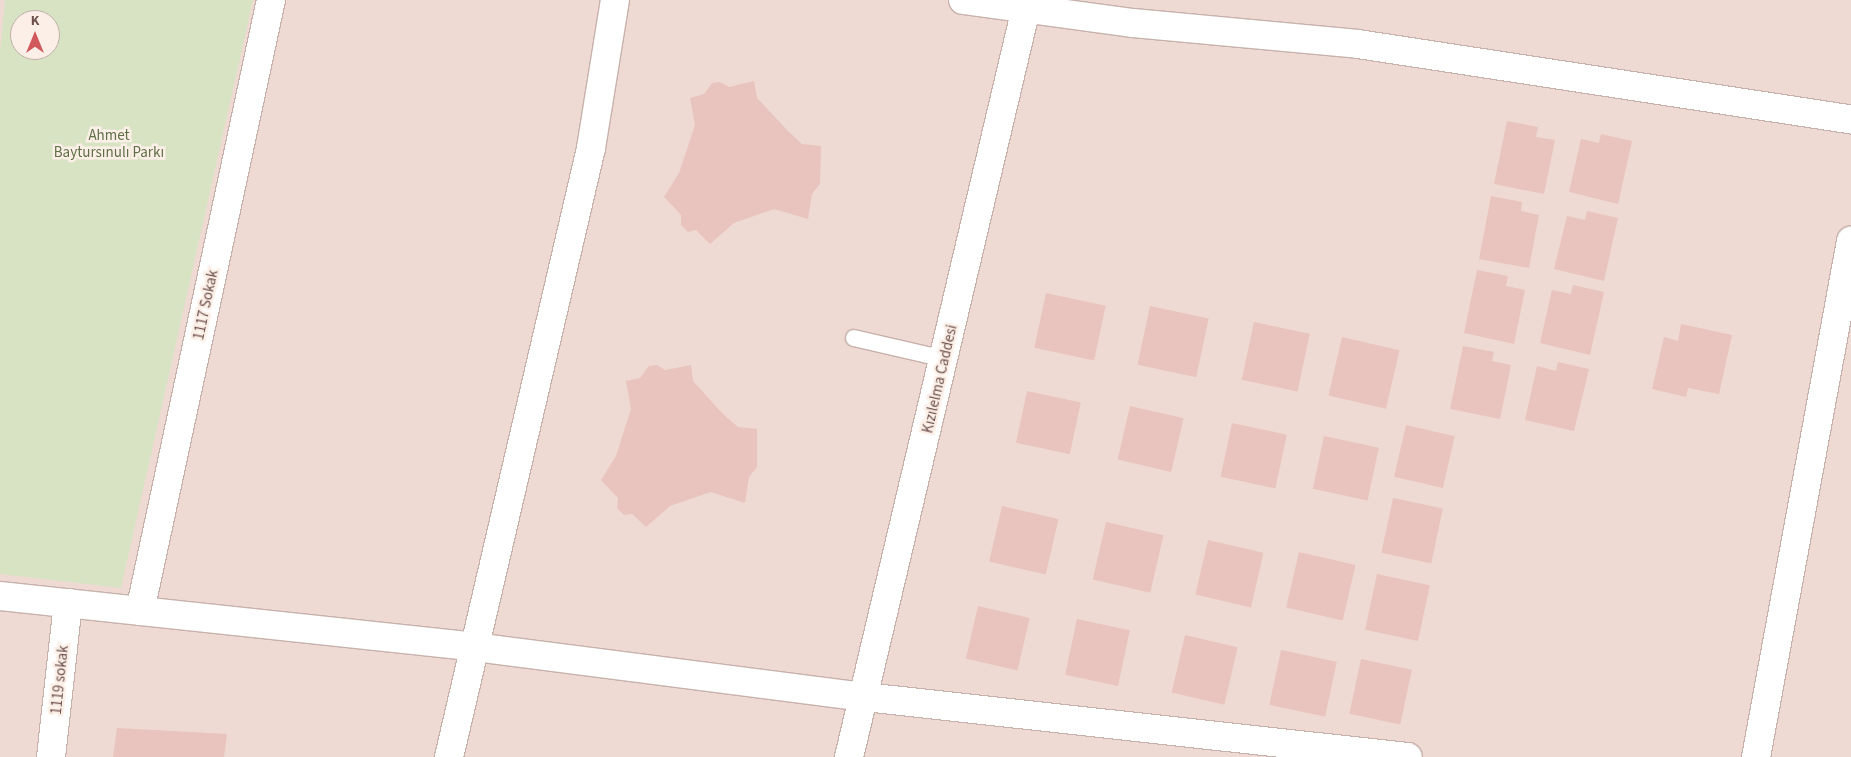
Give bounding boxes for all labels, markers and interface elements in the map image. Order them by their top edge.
north arrow [10,10,60,60]
text: K [31,11,39,31]
park label: Ahmet Baytursınulı Parkı [54,126,164,161]
street label: 1117 Sokak [190,268,222,342]
street label: Kızılelma Caddesi [919,323,961,435]
street label: 1119 sokak [47,645,73,715]

